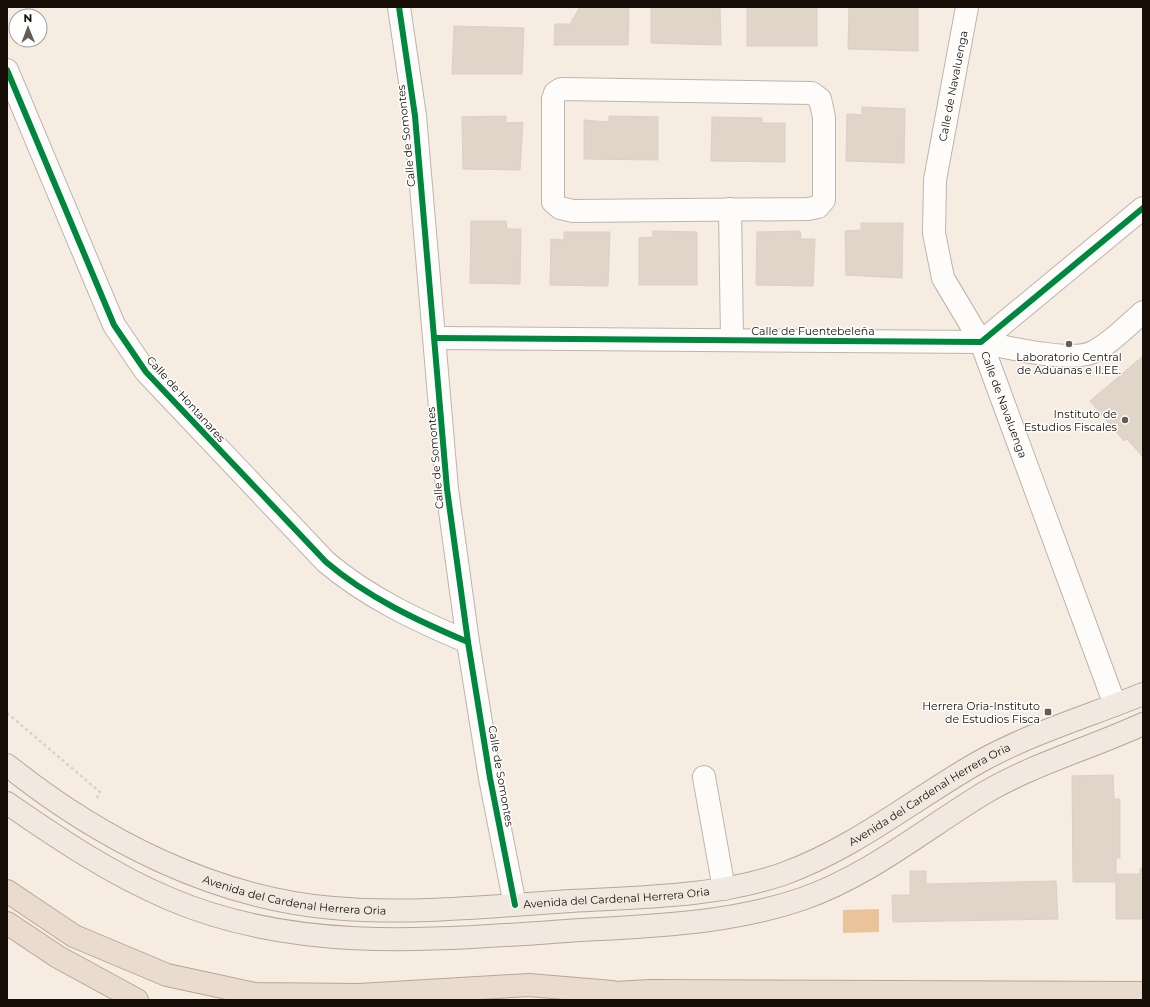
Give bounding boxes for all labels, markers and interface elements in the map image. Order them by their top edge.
north arrow [8,8,48,48]
text: N [23,11,32,25]
street label: Calle de Navaluenga [935,29,971,143]
street label: Calle de Somontes [394,84,418,188]
street label: Calle de Fuentebeleña [751,324,875,338]
marker: Laboratorio Central de Aduanas e II.EE. [1064,339,1074,349]
street label: Calle de Navaluenga [978,349,1030,460]
place label: Laboratorio Central de Aduanas e II.EE. [1016,350,1122,377]
street label: Calle de Hontanares [144,353,229,445]
street label: Calle de Somontes [424,406,446,510]
place label: Instituto de Estudios Fiscales [1024,407,1118,434]
marker: Instituto de Estudios Fiscales [1120,415,1130,425]
place label: Herrera Oria-Instituto de Estudios Fisca [922,699,1040,726]
marker: Herrera Oria-Instituto de Estudios Fisca [1043,707,1053,717]
street label: Calle de Somontes [485,724,517,828]
street label: Avenida del Cardenal Herrera Oria [846,740,1013,849]
street label: Avenida del Cardenal Herrera Oria [201,872,386,918]
street label: Avenida del Cardenal Herrera Oria [523,884,711,911]

